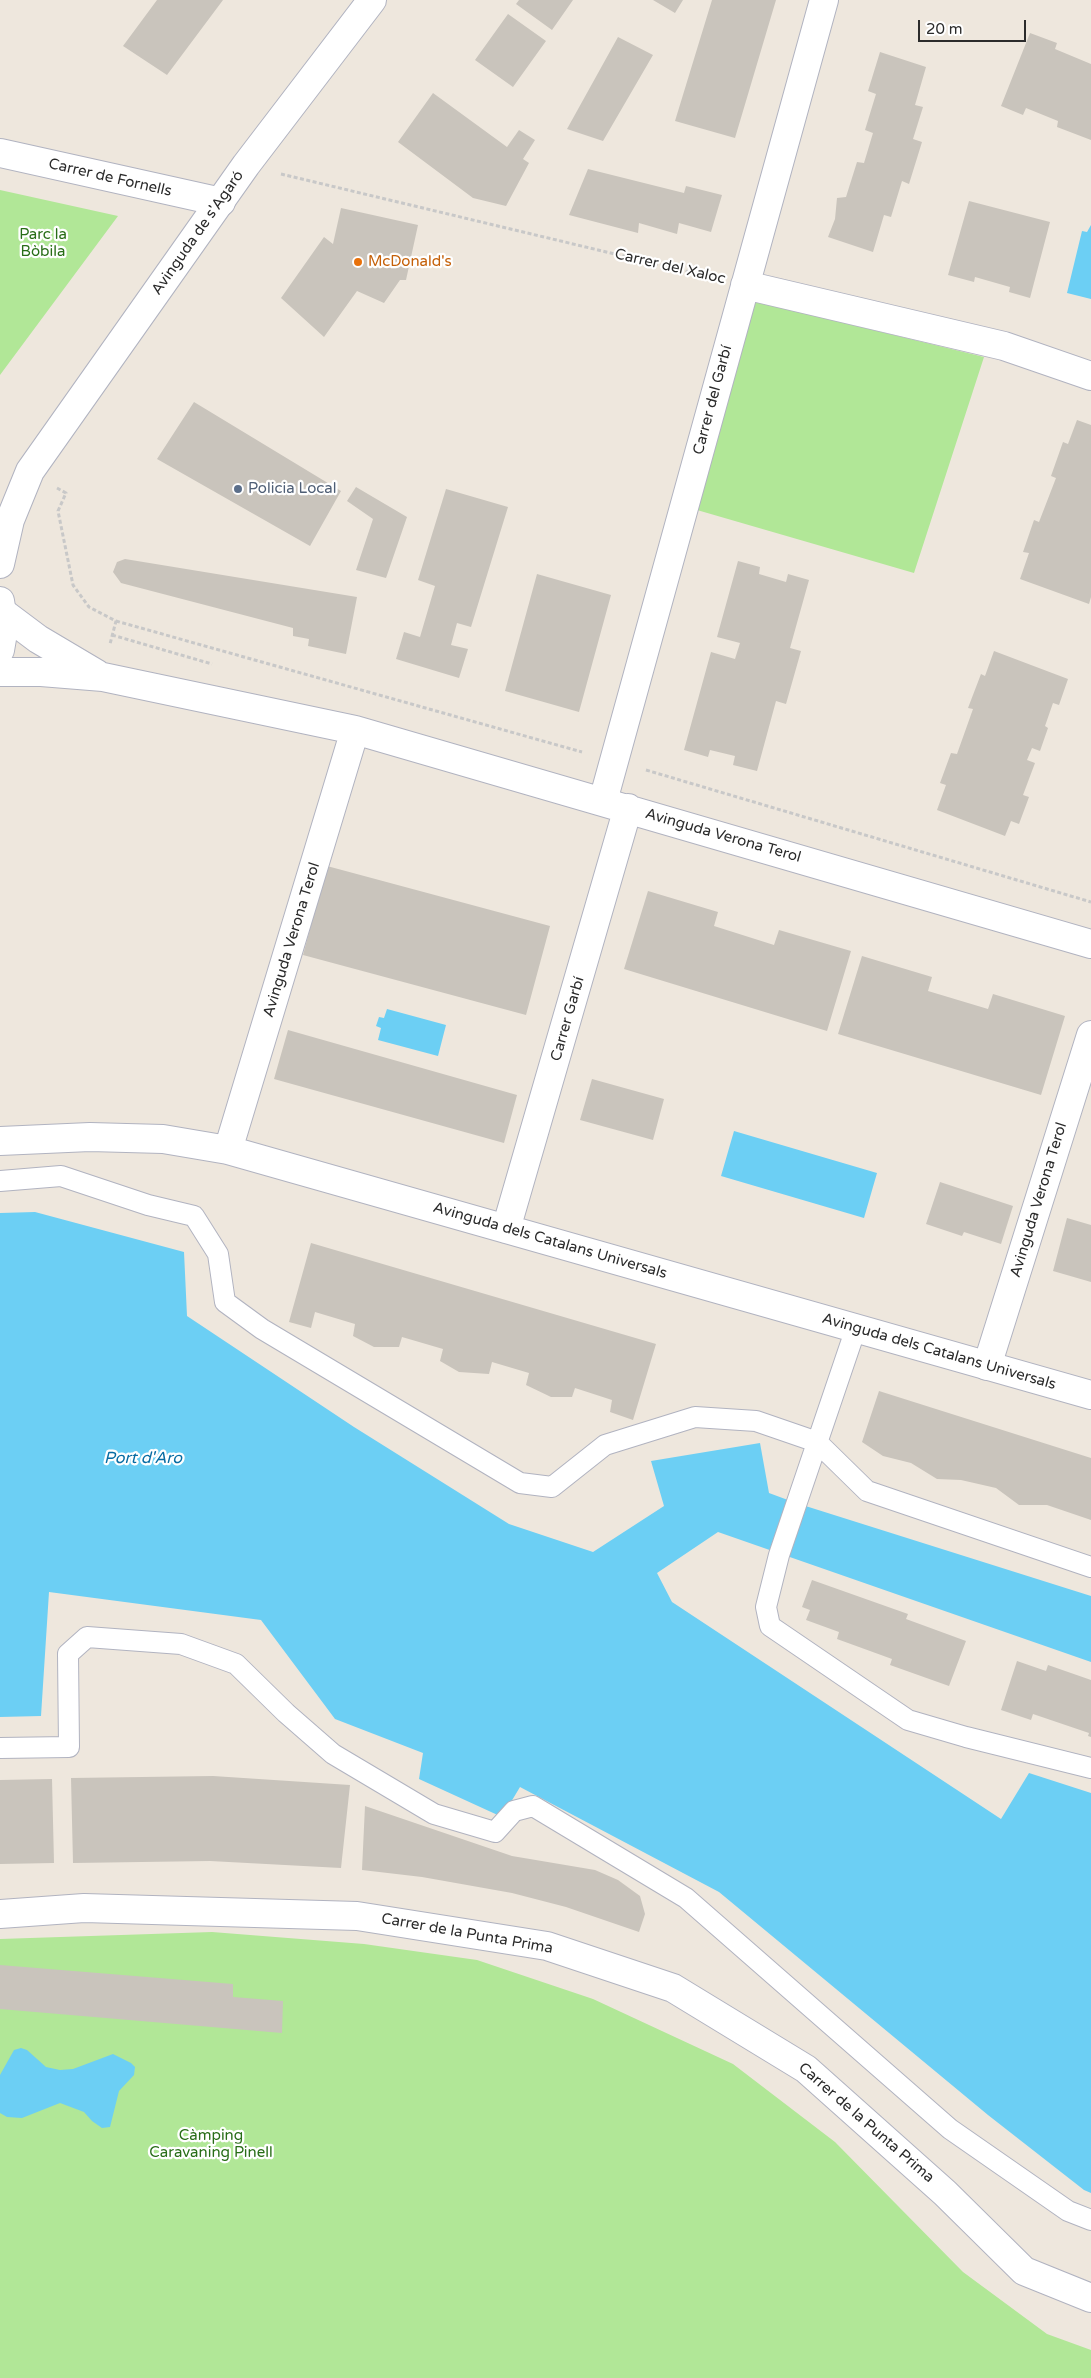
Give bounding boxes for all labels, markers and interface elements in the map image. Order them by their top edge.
scale bar [921,10,1028,42]
text: 20 m [926,20,963,38]
street label: Carrer de Fornells [47,155,173,201]
street label: Avinguda de s'Agaró [148,167,248,299]
park label: Parc la Bòbila [19,226,67,261]
street label: Carrer del Xaloc [613,246,727,288]
place label: McDonald's [368,253,452,271]
marker: McDonald's [352,256,364,268]
street label: Carrer del Garbí [690,343,736,457]
place label: Policia Local [248,480,336,498]
marker: Policia Local [232,483,244,495]
street label: Avinguda Verona Terol [643,805,803,867]
street label: Avinguda Verona Terol [260,860,324,1020]
street label: Carrer Garbí [547,975,589,1063]
street label: Avinguda Verona Terol [1007,1120,1071,1280]
street label: Avinguda dels Catalans Universals [431,1199,669,1283]
street label: Avinguda dels Catalans Universals [820,1310,1058,1394]
water label: Port d'Aro [104,1449,182,1469]
street label: Carrer de la Punta Prima [380,1910,554,1958]
street label: Carrer de la Punta Prima [794,2059,938,2187]
park label: Càmping Caravaning Pinell [149,2127,273,2162]

